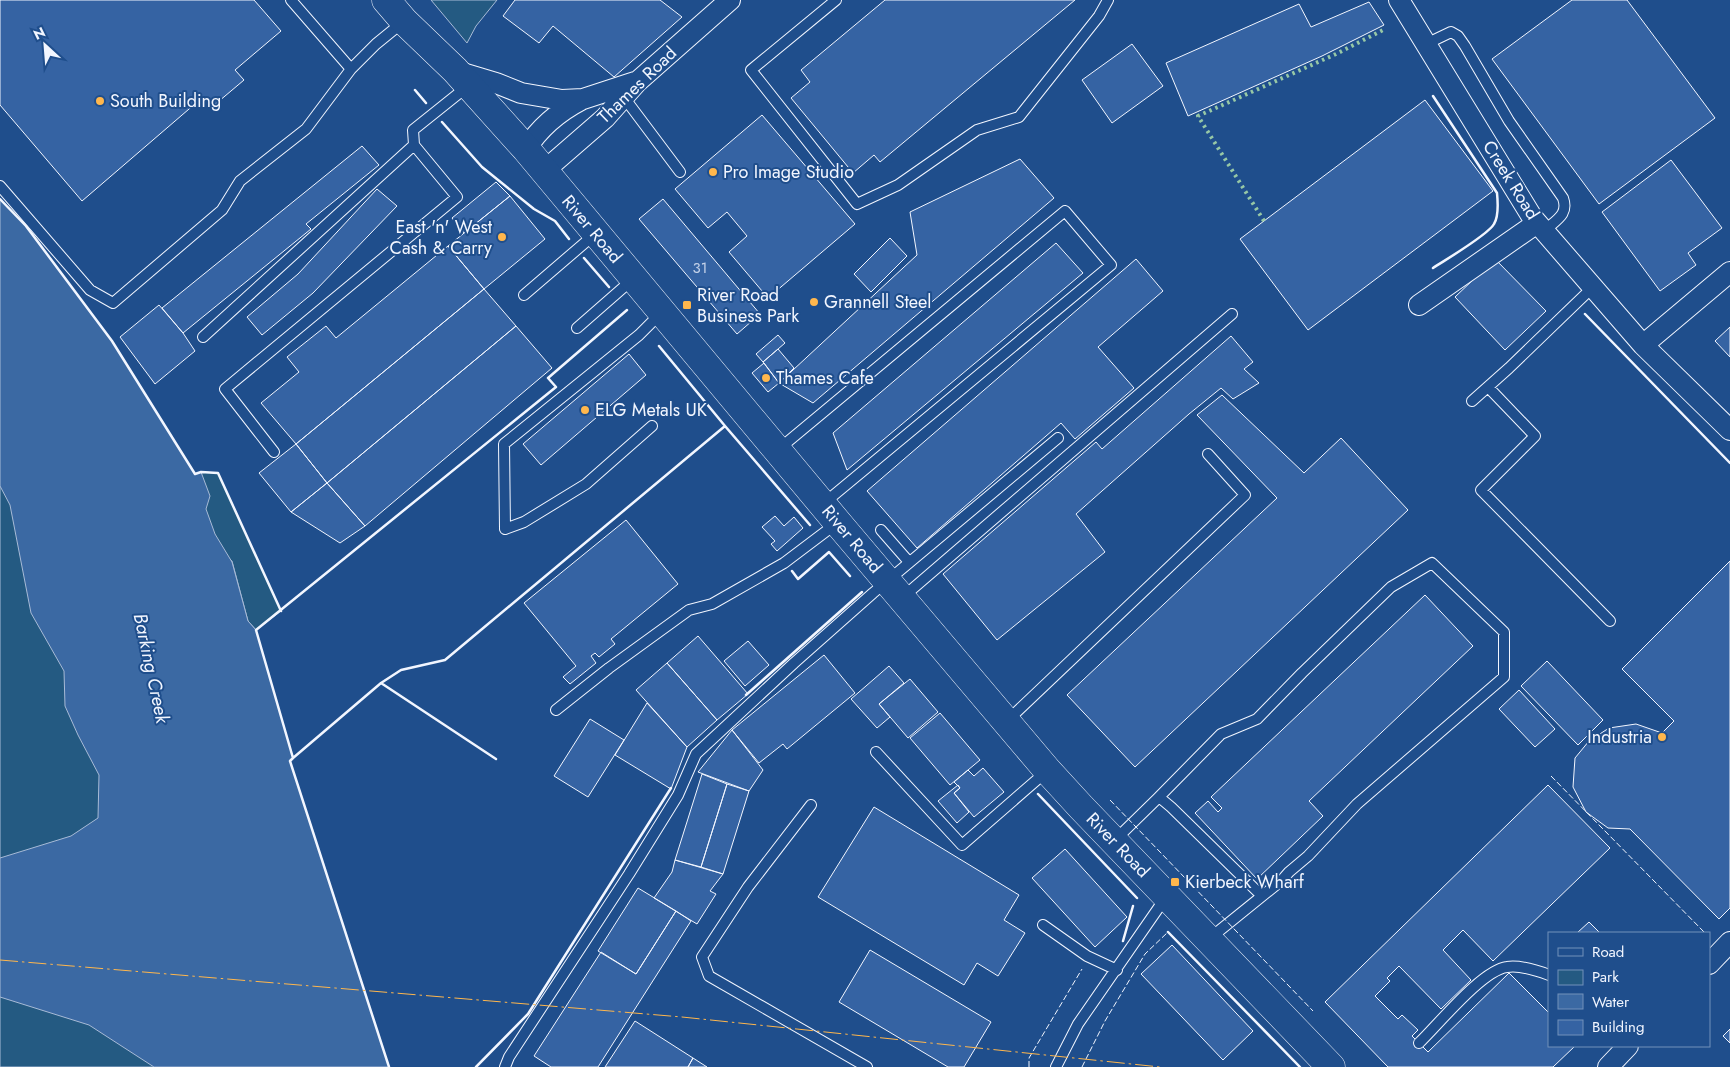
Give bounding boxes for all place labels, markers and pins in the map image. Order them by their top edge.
place label: South Building [110,88,221,114]
marker: South Building [94,95,106,107]
place label: Pro Image Studio [723,159,854,185]
marker: Pro Image Studio [707,166,719,178]
place label: East 'n' West Cash & Carry [390,214,493,261]
marker: East 'n' West Cash & Carry [496,231,508,243]
place label: River Road Business Park [697,282,799,329]
place label: Grannell Steel [824,289,932,315]
marker: Grannell Steel [808,296,820,308]
marker: River Road Business Park [681,299,693,311]
place label: Thames Cafe [776,365,874,391]
marker: Thames Cafe [760,372,772,384]
place label: ELG Metals UK [595,397,708,423]
marker: ELG Metals UK [579,404,591,416]
place label: Industria [1587,724,1652,750]
marker: Industria [1656,731,1668,743]
place label: Kierbeck Wharf [1185,869,1305,895]
marker: Kierbeck Wharf [1169,876,1181,888]

